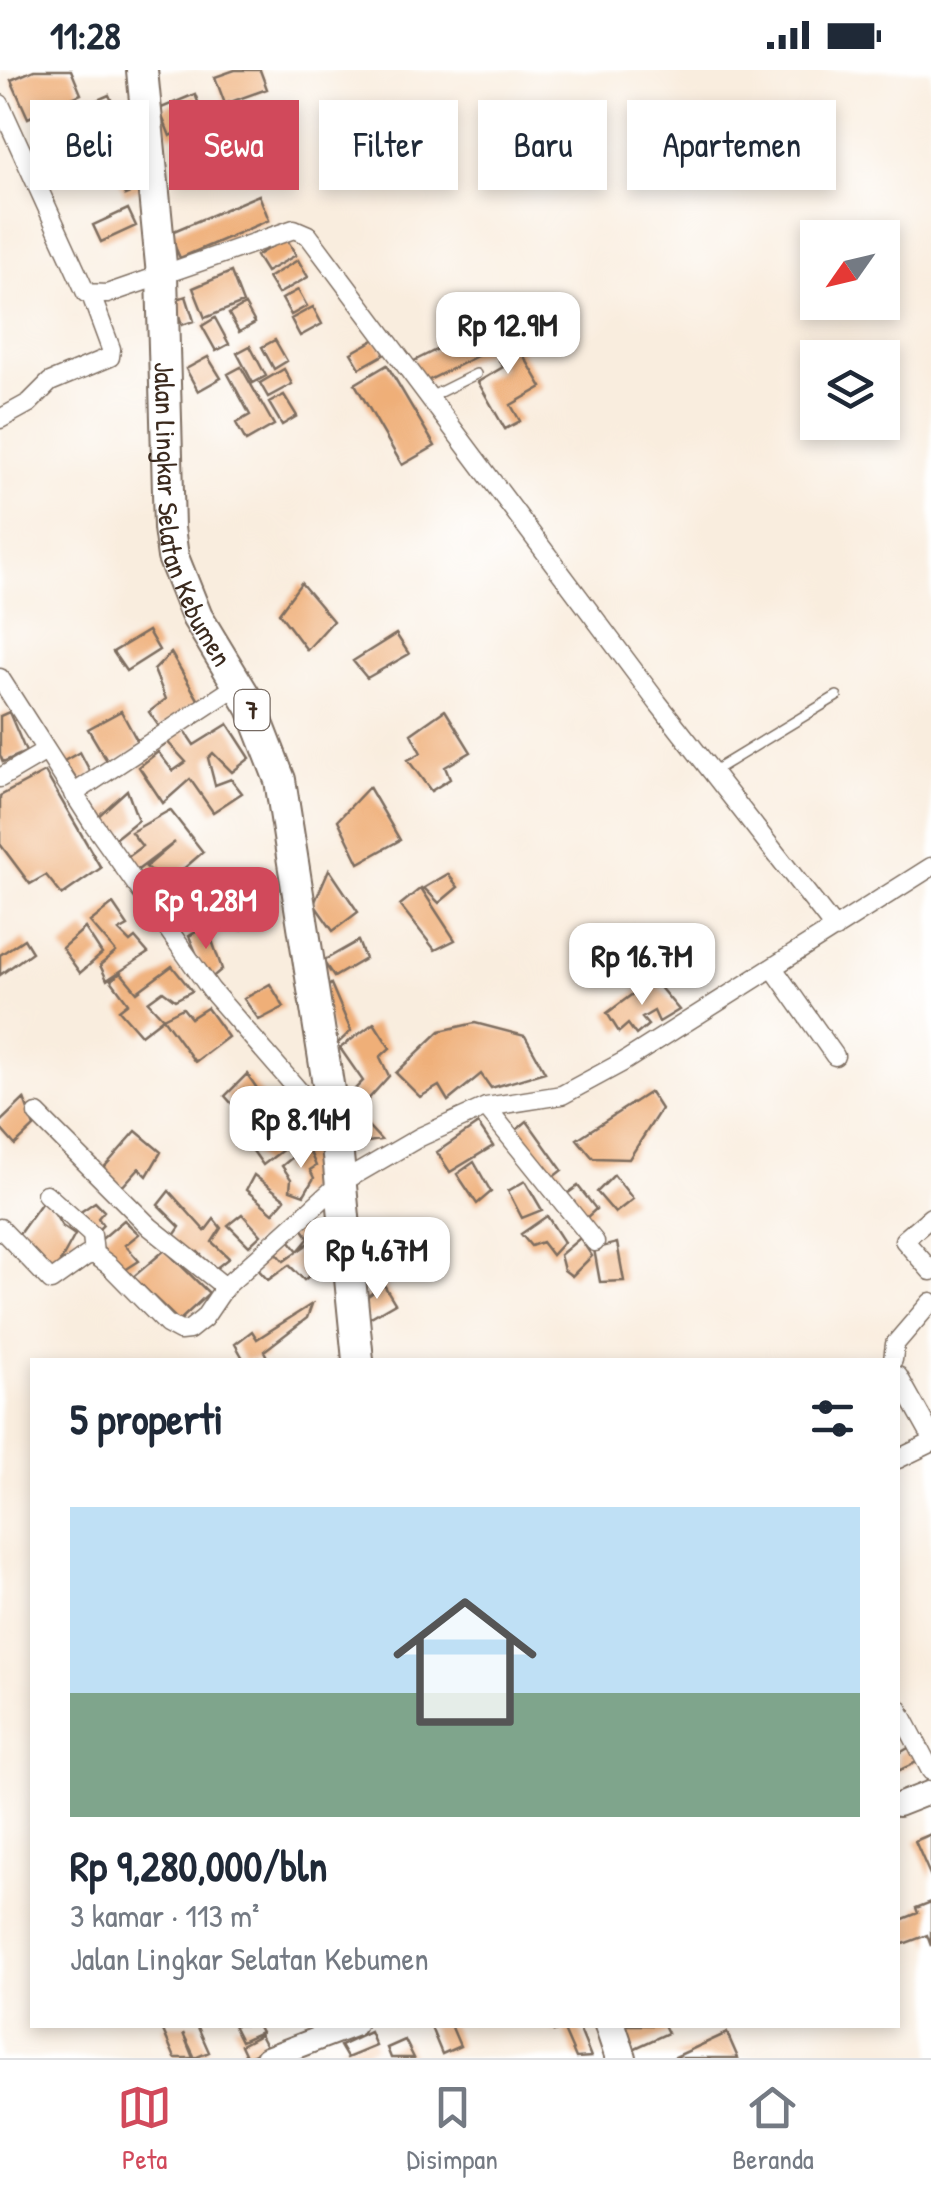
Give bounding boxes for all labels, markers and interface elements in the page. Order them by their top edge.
text: 11:28 [50,9,121,61]
chip: Beli [30,100,149,190]
chip: Sewa [169,100,299,190]
chip: Filter [319,100,458,190]
chip: Baru [478,100,607,190]
chip: Apartemen [627,100,836,190]
north arrow [800,220,900,320]
map controls [800,220,900,440]
pin: Rp 12.9M [405,292,611,377]
text: Rp 12.9M [458,303,558,346]
button: layers [800,340,900,440]
street label: Jalan Lingkar Selatan Kebumen [145,361,241,673]
road number: 7 [234,690,270,730]
pin: Rp 9.28M [103,867,309,952]
text: Rp 9.28M [155,878,257,921]
pin: Rp 16.7M [539,923,745,1008]
text: Rp 16.7M [591,934,693,977]
pin: Rp 8.14M [198,1086,404,1171]
text: Rp 8.14M [252,1097,350,1140]
pin: Rp 4.67M [274,1217,480,1302]
text: Rp 4.67M [326,1228,428,1271]
text: 5 properti [70,1390,223,1447]
icon: filters [805,1391,860,1446]
icon: home [375,1572,555,1752]
text: Rp 9,280,000/bln [70,1837,327,1894]
text: 3 kamar · 113 m² [70,1894,259,1937]
text: Jalan Lingkar Selatan Kebumen [70,1937,429,1980]
tab: Peta [117,2080,172,2178]
tab: Disimpan [407,2080,498,2178]
tab: Beranda [732,2080,814,2178]

